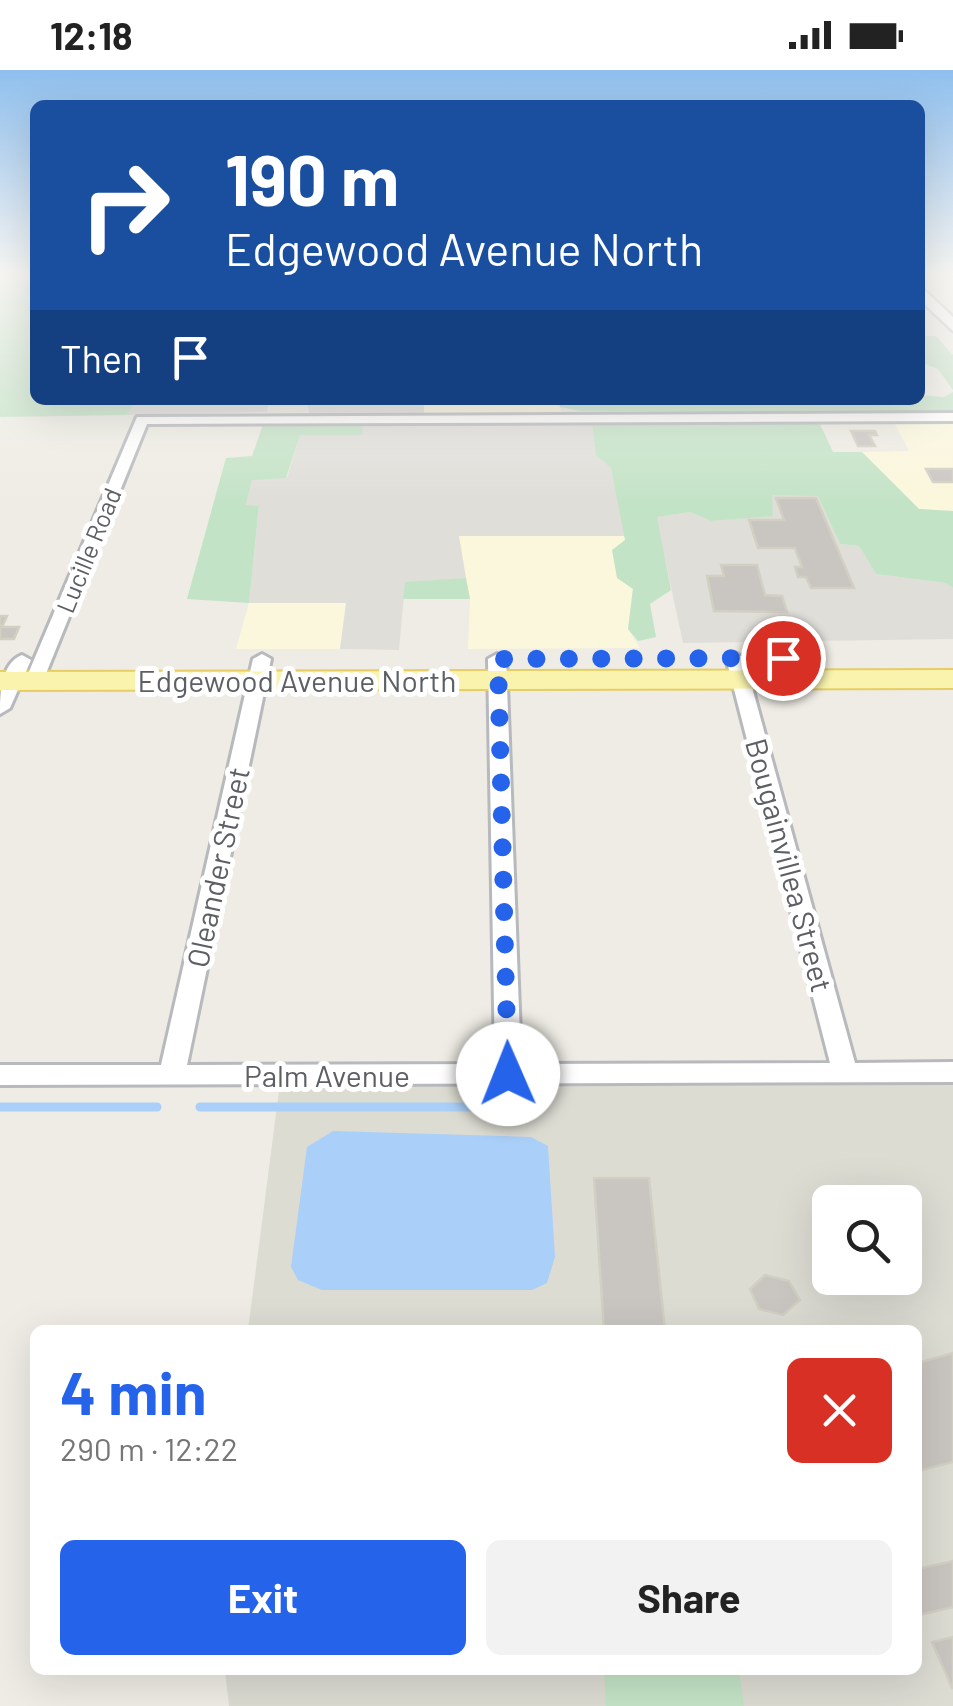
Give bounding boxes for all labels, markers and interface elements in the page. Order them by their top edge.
text: 12:18 [50,12,133,58]
text: 190 m [225,136,399,220]
icon: right [60,140,190,270]
text: Edgewood Avenue North [225,221,703,275]
icon: arrive [163,330,218,385]
text: Then [60,335,143,381]
street label: Lucille Road [49,483,127,617]
pin [741,616,826,701]
icon: arrive [756,631,811,686]
street label: Edgewood Avenue North [138,662,456,698]
street label: Bougainvillea Street [739,734,841,996]
street label: Oleander Street [178,764,256,970]
position arrow [456,1022,560,1126]
street label: Palm Avenue [244,1057,410,1093]
map controls [812,1185,922,1295]
button: search [812,1185,922,1295]
text: 4 min [60,1355,207,1427]
button: close [787,1358,892,1463]
text: 290 m · 12:22 [60,1429,238,1467]
button: Exit [60,1540,466,1655]
button: Share [486,1540,892,1655]

